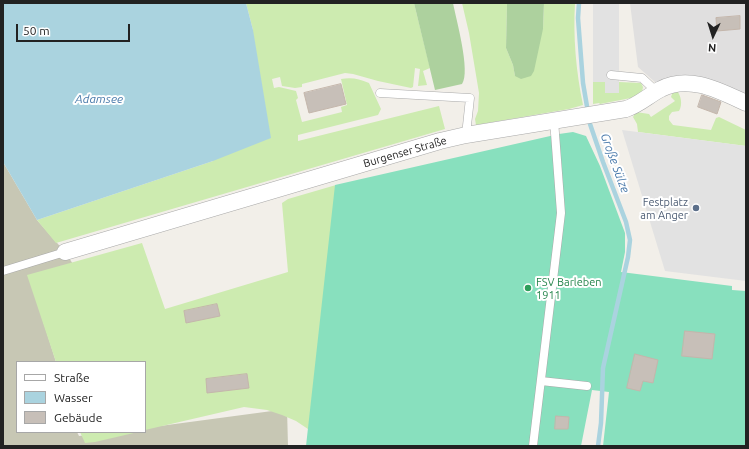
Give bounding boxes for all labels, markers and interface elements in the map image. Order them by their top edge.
scale bar [18,16,132,42]
north arrow [693,16,733,56]
text: 50 m [23,24,50,37]
text: N [708,42,717,54]
water label: Adamsee [75,92,123,106]
water label: Große Sülze [598,131,632,195]
street label: Burgenser Straße [362,134,448,170]
place label: Festplatz am Anger [640,195,688,221]
marker: Festplatz am Anger [691,203,701,213]
place label: FSV Barleben 1911 [536,275,602,301]
marker: FSV Barleben 1911 [523,283,533,293]
legend [16,361,146,433]
text: Straße [54,371,90,384]
text: Wasser [54,391,93,404]
text: Gebäude [54,411,102,424]

